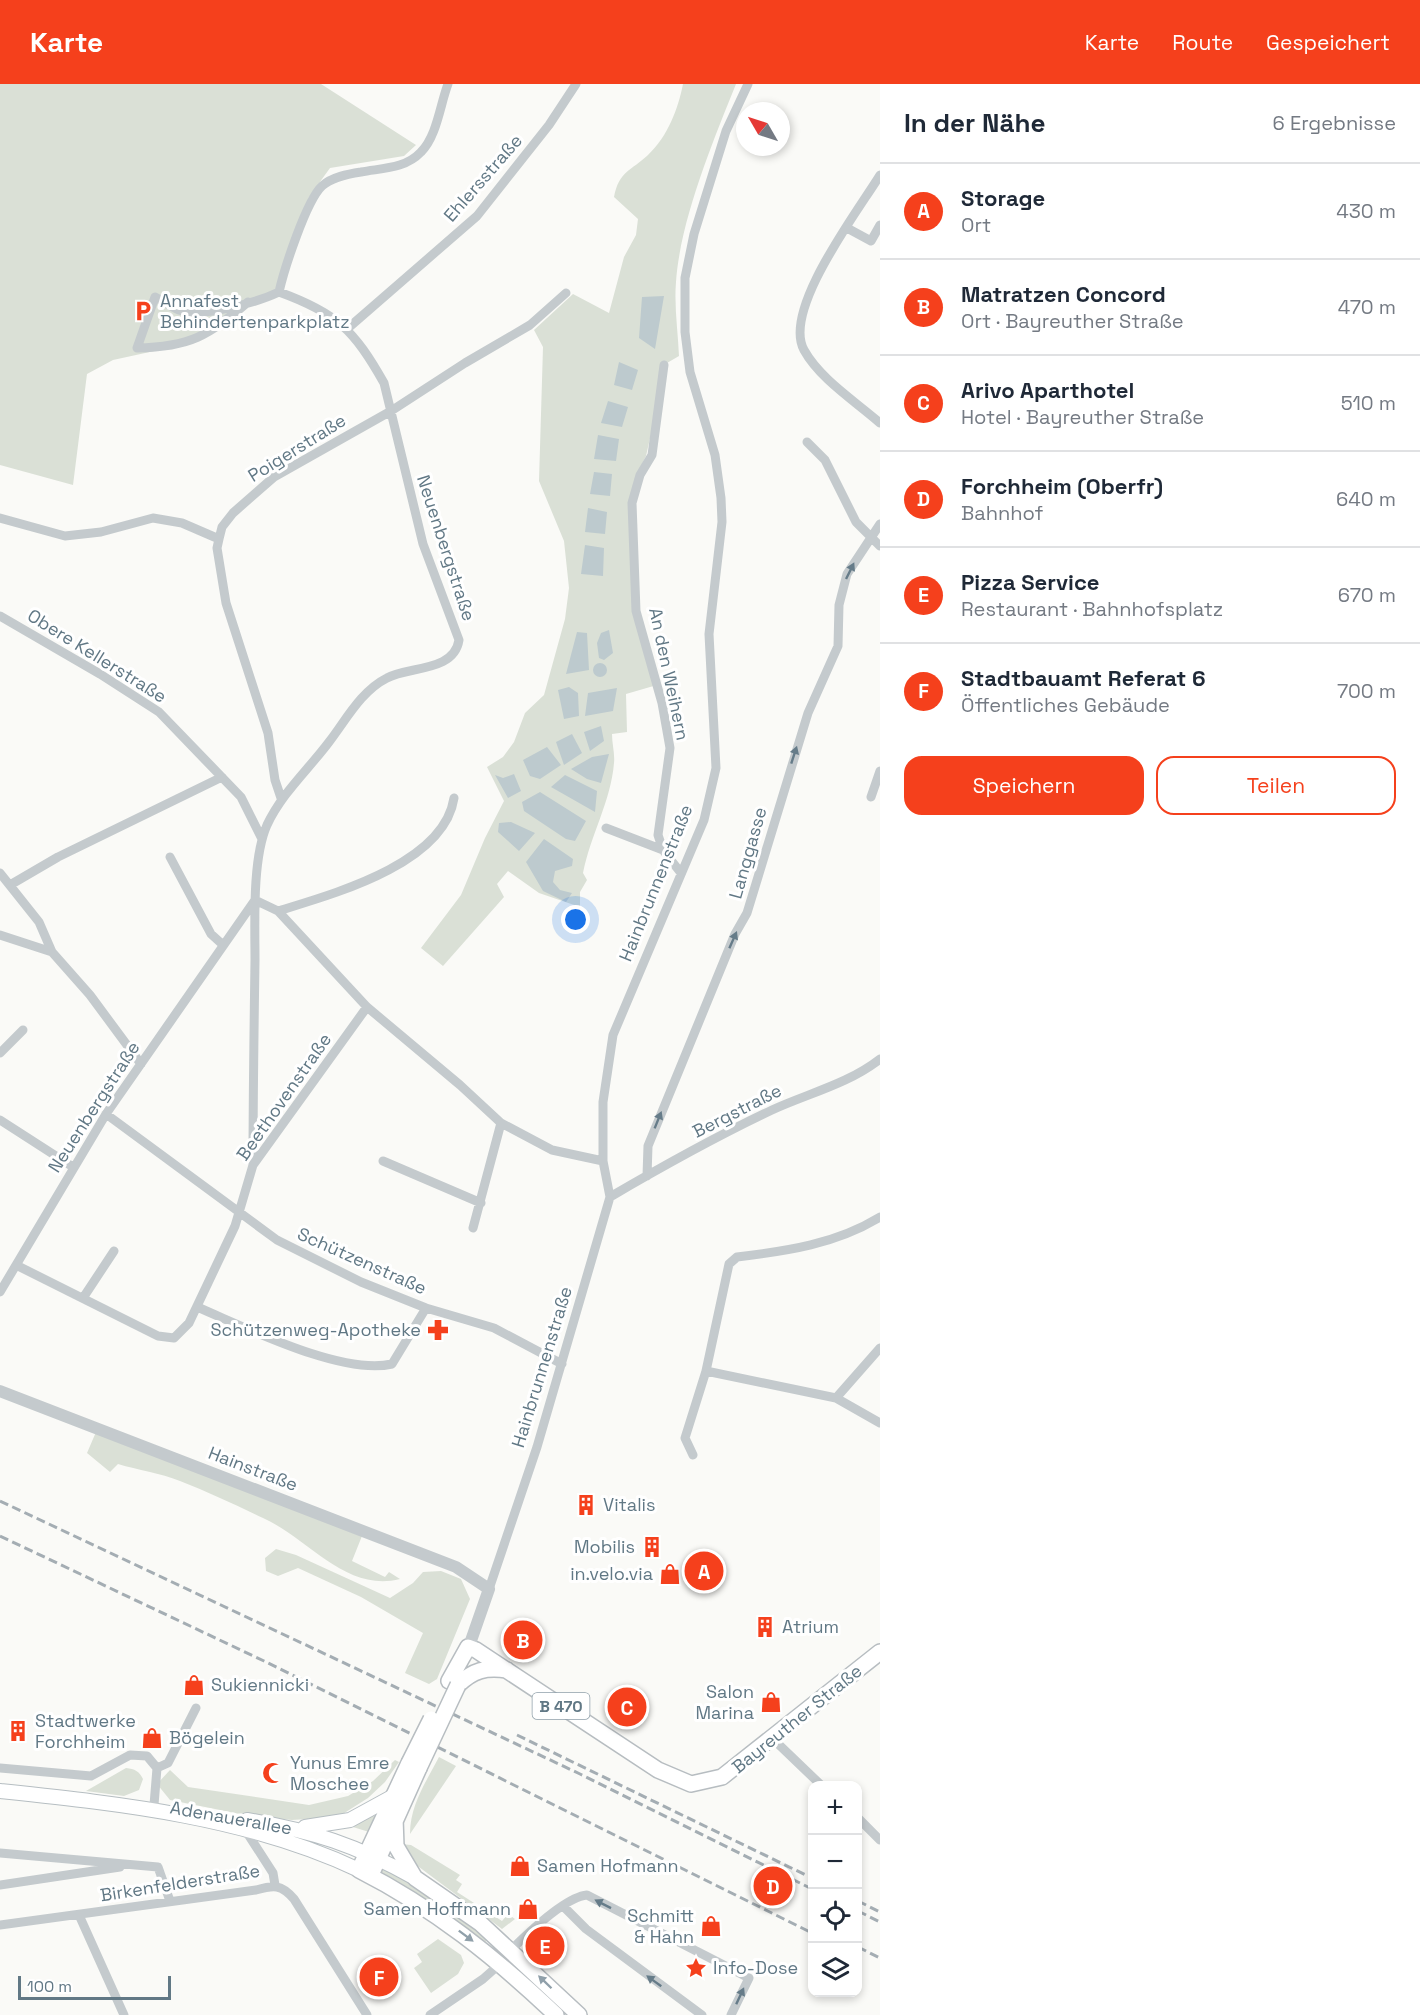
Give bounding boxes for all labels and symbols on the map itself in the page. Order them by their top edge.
north arrow [736,102,790,156]
street label: Ehlersstraße [438,129,527,226]
place label: Annafest Behindertenparkplatz [160,289,350,333]
parking icon: Annafest Behindertenparkplatz [131,299,155,323]
street label: Poigerstraße [243,408,350,487]
street label: Neuenbergstraße [412,472,481,624]
one-way arrow [846,562,855,579]
street label: Obere Kellerstraße [23,603,171,708]
street label: An den Weihern [644,606,695,742]
one-way arrow [790,746,800,764]
street label: Hainbrunnenstraße [614,801,697,965]
street label: Langgasse [723,804,772,901]
your location [561,905,590,934]
one-way arrow [729,931,738,948]
street label: Beethovenstraße [231,1029,336,1165]
street label: Neuenbergstraße [43,1037,145,1177]
street label: Bergstraße [688,1078,785,1143]
one-way arrow [653,1110,663,1128]
street label: Schützenstraße [294,1222,430,1299]
street label: Hainbrunnenstraße [506,1284,577,1450]
place label: Schützenweg-Apotheke [210,1318,421,1341]
pharmacy icon: Schützenweg-Apotheke [426,1318,450,1342]
street label: Hainstraße [205,1441,301,1496]
building icon: Vitalis [574,1493,598,1517]
place label: Vitalis [603,1493,655,1516]
place label: Mobilis [574,1535,635,1558]
building icon: Mobilis [640,1535,664,1559]
pin: A [684,1548,724,1594]
place label: in.velo.via [570,1562,653,1585]
shop icon: in.velo.via [658,1562,682,1586]
building icon: Atrium [753,1615,777,1639]
place label: Atrium [782,1615,839,1638]
pin: B [504,1618,542,1662]
street label: Bayreuther Straße [727,1659,866,1778]
shop icon: Sukiennicki [182,1673,206,1697]
place label: Sukiennicki [211,1673,309,1696]
place label: Salon Marina [696,1680,754,1724]
pin: C [608,1684,646,1730]
shop icon: Salon Marina [759,1690,783,1714]
road number: B 470 [532,1693,590,1719]
place label: Stadtwerke Forchheim [35,1709,136,1753]
building icon: Stadtwerke Forchheim [6,1719,30,1743]
shop icon: Bögelein [140,1726,164,1750]
place label: Bögelein [169,1726,245,1749]
place label: Yunus Emre Moschee [290,1751,389,1795]
mosque icon: Yunus Emre Moschee [261,1761,285,1785]
street label: Adenauerallee [168,1795,294,1840]
shop icon: Samen Hofmann [508,1854,532,1878]
place label: Samen Hofmann [537,1854,679,1877]
street label: Birkenfelderstraße [98,1859,261,1907]
pin: D [754,1864,792,1908]
place label: Samen Hoffmann [364,1897,511,1920]
shop icon: Samen Hoffmann [516,1897,540,1921]
one-way arrow [594,1899,611,1908]
place label: Schmitt & Hahn [627,1904,694,1948]
shop icon: Schmitt & Hahn [699,1914,723,1938]
pin: E [526,1924,564,1968]
one-way arrow [459,1930,474,1942]
pin: F [360,1954,398,2000]
place icon: Info-Dose [684,1956,708,1980]
place label: Info-Dose [713,1956,798,1979]
scale bar [18,1973,171,2000]
one-way arrow [647,1975,662,1987]
one-way arrow [538,1976,552,1990]
one-way arrow [735,1988,744,2005]

